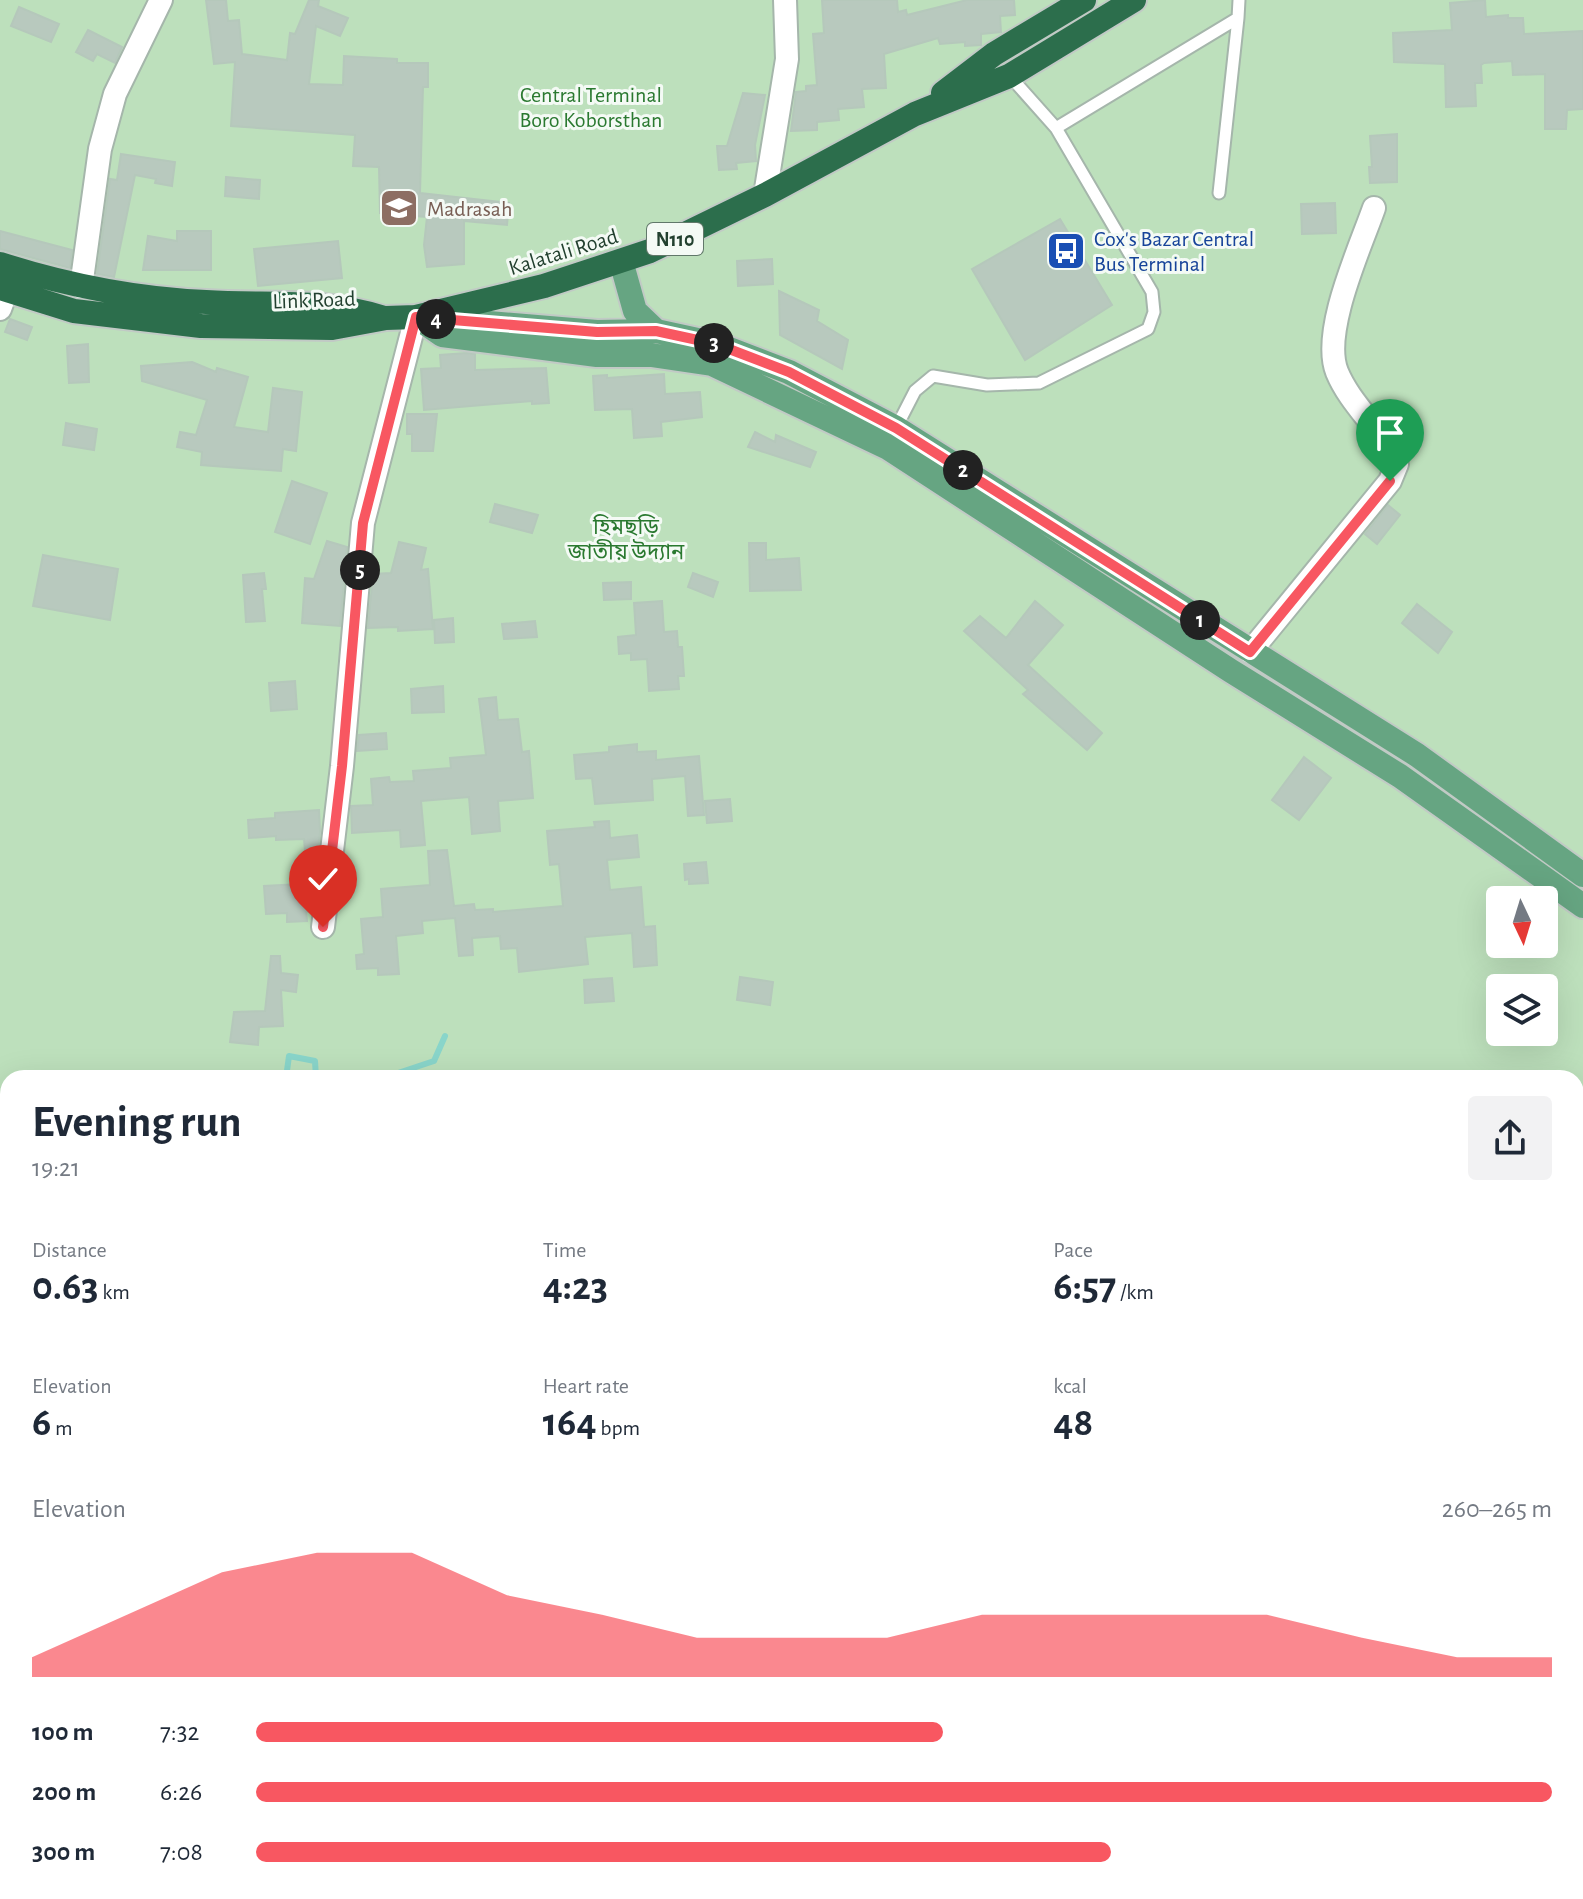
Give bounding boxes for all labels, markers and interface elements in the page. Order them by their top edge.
park label: Central Terminal Boro Koborsthan [520,84,662,131]
school or university icon: Madrasah [378,187,420,229]
place label: Madrasah [427,198,512,220]
road number: N110 [647,223,703,255]
street label: Kalatali Road [506,225,620,279]
place label: Cox's Bazar Central Bus Terminal [1094,228,1254,275]
bus stop icon: Cox's Bazar Central Bus Terminal [1045,230,1087,272]
street label: Link Road [272,288,356,312]
pin: 4 [416,299,456,339]
text: 4 [430,308,442,330]
pin: 3 [694,323,734,363]
text: 3 [709,332,719,354]
pin [1356,399,1424,481]
icon: arrive [1368,411,1412,455]
pin: 2 [943,450,983,490]
text: 2 [958,459,968,481]
park label: হিমছড়ি জাতীয় উদ্যান [567,514,685,563]
pin: 5 [340,550,380,590]
text: 5 [355,559,365,581]
pin: 1 [1180,600,1220,640]
text: 1 [1196,609,1204,631]
pin [289,845,357,927]
icon: check [301,857,345,901]
north arrow [1486,886,1558,958]
map controls [1486,886,1558,1046]
button: layers [1486,974,1558,1046]
button: share [1468,1096,1552,1180]
text: Evening run [32,1101,241,1145]
text: 19:21 [32,1155,80,1181]
text: Distance [32,1239,107,1261]
text: Time [543,1239,587,1261]
text: Pace [1053,1239,1093,1261]
text: 0.63 [32,1267,99,1307]
text: 4:23 [543,1267,608,1307]
text: 6:57 [1053,1267,1116,1307]
text: km [99,1281,130,1303]
text: /km [1116,1281,1154,1303]
text: Elevation [32,1375,112,1397]
text: Heart rate [543,1375,629,1397]
text: kcal [1053,1375,1087,1397]
text: 6 [32,1403,51,1443]
text: 164 [543,1403,597,1443]
text: 48 [1053,1403,1093,1443]
text: m [51,1417,73,1439]
text: bpm [597,1417,640,1439]
text: Elevation [32,1496,126,1522]
text: 260–265 m [1442,1496,1552,1522]
text: 100 m [32,1719,93,1745]
text: 7:32 [160,1719,199,1745]
text: 200 m [32,1779,96,1805]
text: 6:26 [160,1779,202,1805]
text: 300 m [32,1839,95,1865]
text: 7:08 [160,1839,203,1865]

